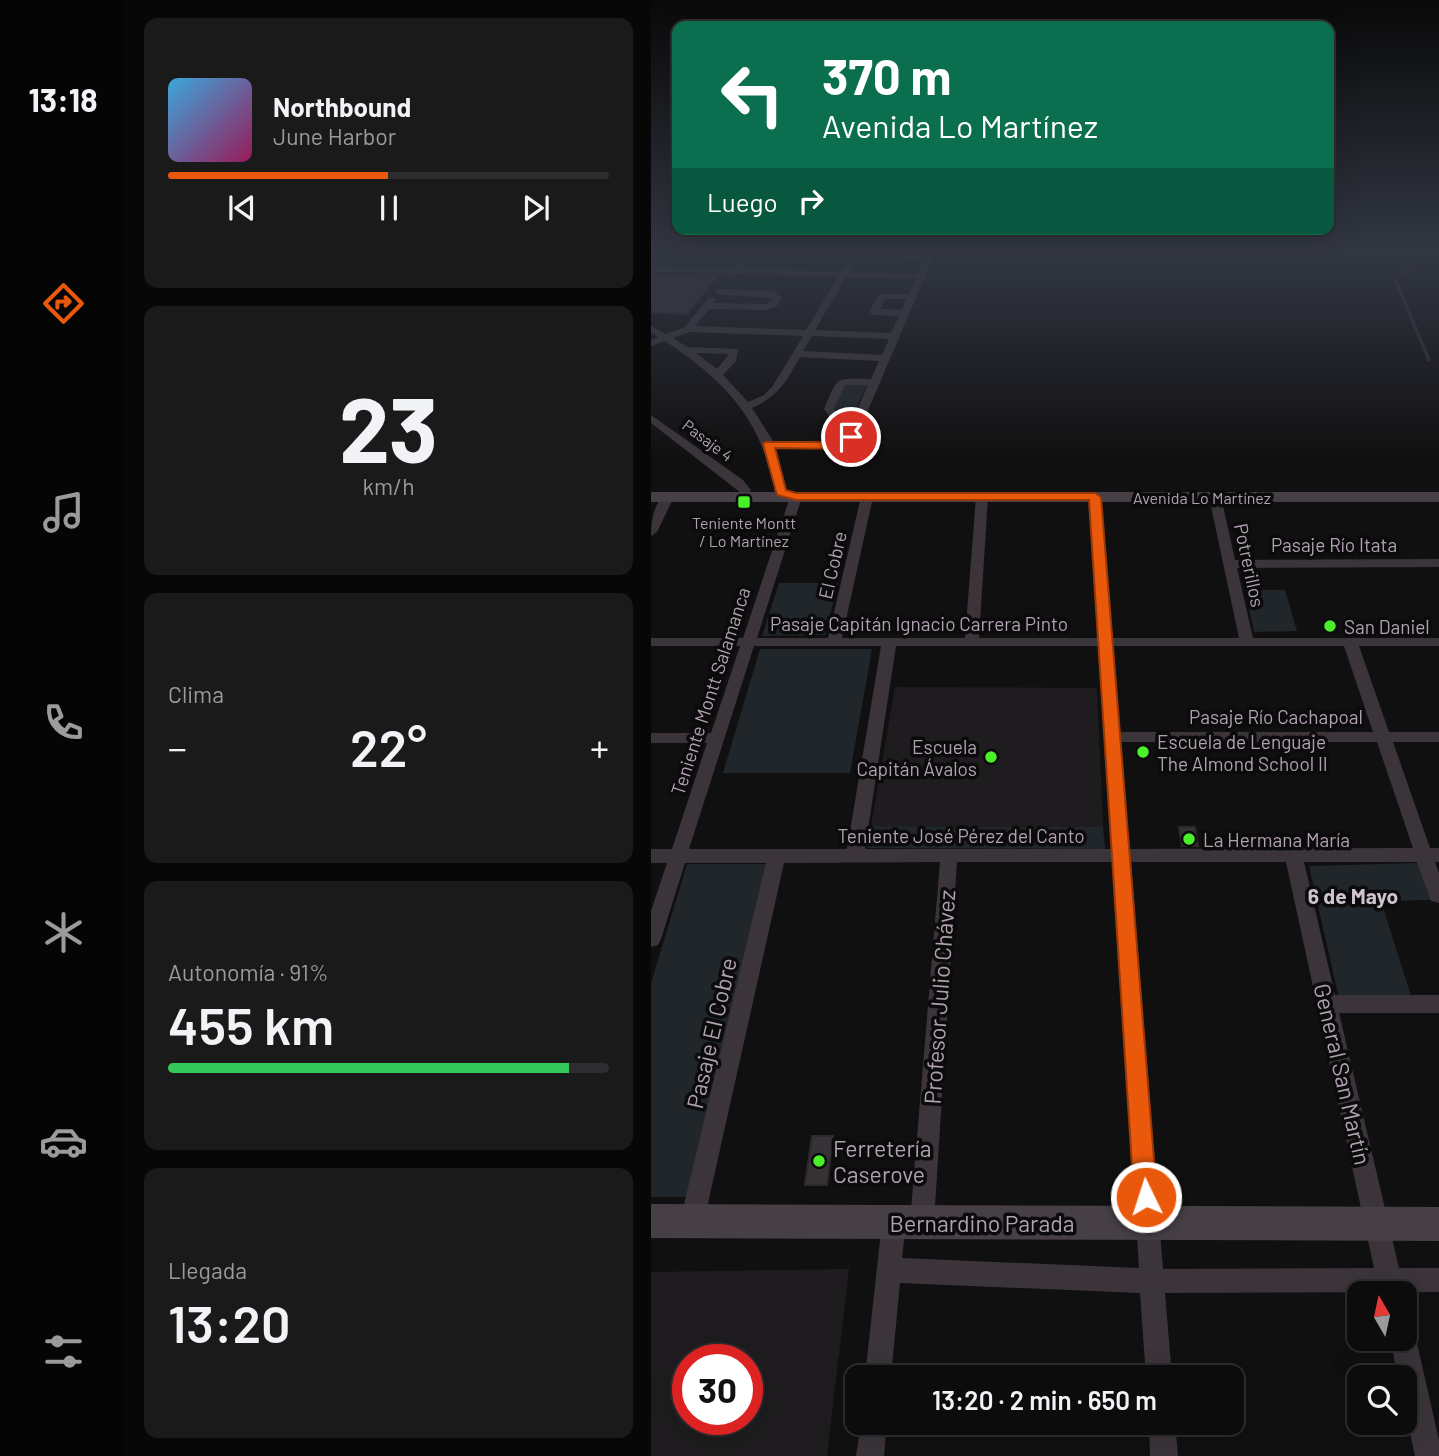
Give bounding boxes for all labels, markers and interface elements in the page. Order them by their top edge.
text: 370 m [822,46,951,105]
icon: left [707,49,798,140]
text: 13:18 [29,80,97,118]
text: Northbound [273,91,411,122]
text: Avenida Lo Martínez [822,106,1098,144]
text: June Harbor [273,122,396,150]
icon: right [792,182,830,220]
text: Luego [707,186,778,217]
icon: previous [223,189,261,227]
icon: pause [370,189,408,227]
icon: next [517,189,555,227]
icon: directions [39,279,88,328]
text: 23 [339,372,438,481]
pin [821,407,881,467]
street label: Pasaje 4 [679,415,737,465]
icon: arrive [832,418,870,456]
text: km/h [362,472,415,500]
icon: music [39,488,88,537]
street label: Avenida Lo Martínez [1133,488,1271,507]
marker: Teniente Montt / Lo Martínez [736,494,752,510]
place label: Teniente Montt / Lo Martínez [692,513,796,550]
street label: Potrerillos [1230,521,1270,609]
street label: El Cobre [813,529,851,601]
street label: Pasaje Río Itata [1271,533,1397,556]
street label: Teniente Montt Salamanca [665,584,755,798]
street label: Pasaje Capitán Ignacio Carrera Pinto [770,612,1068,635]
place label: San Daniel [1344,615,1430,638]
marker: San Daniel [1322,618,1338,634]
text: Clima [168,680,224,708]
icon: phone [39,698,88,747]
street label: Pasaje Río Cachapoal [1189,705,1363,728]
text: 22° [350,715,427,777]
text: − [168,724,187,770]
text: + [590,724,609,770]
place label: Escuela de Lenguaje The Almond School II [1157,730,1328,775]
place label: Escuela Capitán Ávalos [857,735,977,780]
marker: Escuela de Lenguaje The Almond School II [1135,744,1151,760]
marker: Escuela Capitán Ávalos [983,749,999,765]
street label: Teniente José Pérez del Canto [837,824,1085,847]
place label: La Hermana María [1203,828,1350,851]
marker: La Hermana María [1181,831,1197,847]
district label: 6 de Mayo [1308,883,1398,908]
street label: Profesor Julio Chávez [918,889,960,1105]
icon: climate [39,908,88,957]
street label: Pasaje El Cobre [680,955,742,1111]
text: Autonomía · 91% [168,958,328,986]
street label: General San Martín [1308,980,1378,1168]
text: 455 km [168,993,334,1055]
icon: car [39,1117,88,1166]
place label: Ferretería Caserove [833,1134,931,1188]
marker: Ferretería Caserove [811,1153,827,1169]
position arrow [1109,1160,1183,1234]
street label: Bernardino Parada [890,1209,1074,1237]
text: Llegada [168,1256,247,1284]
north arrow [1347,1281,1417,1351]
map controls [1347,1281,1417,1435]
text: 13:20 [168,1291,291,1353]
icon: filters [39,1327,88,1376]
speed limit sign: 30 [672,1344,763,1435]
button: search [1347,1365,1417,1435]
text: 13:20 · 2 min · 650 m [932,1384,1157,1415]

